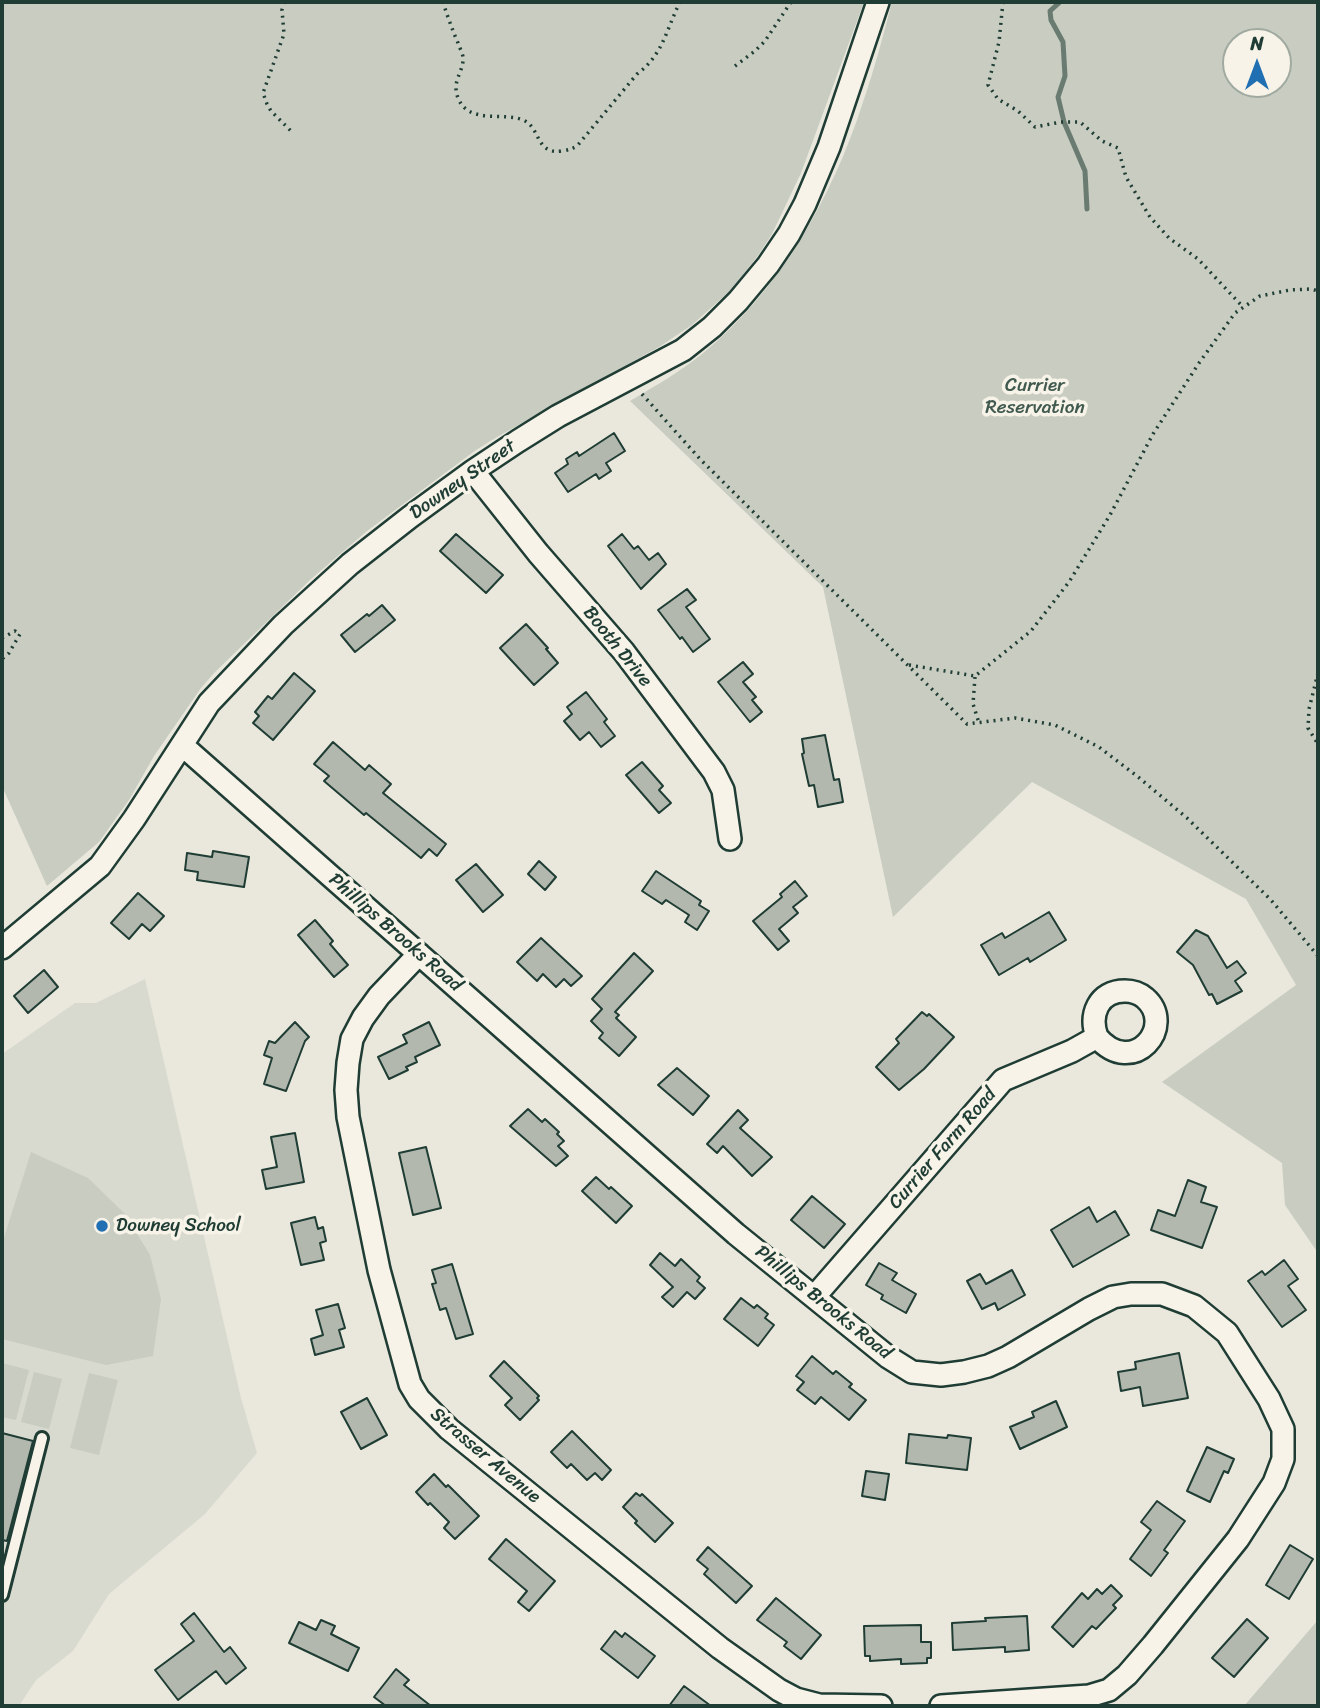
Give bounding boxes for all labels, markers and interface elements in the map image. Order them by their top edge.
text: N [1250,27,1264,60]
north arrow [1222,28,1292,98]
park label: Currier Reservation [985,375,1085,419]
street label: Downey Street [406,435,520,525]
street label: Booth Drive [577,602,657,692]
street label: Phillips Brooks Road [324,869,466,997]
street label: Currier Farm Road [884,1084,1002,1214]
place label: Downey School [116,1215,241,1237]
marker: Downey School [94,1218,110,1234]
street label: Phillips Brooks Road [750,1241,896,1365]
street label: Strasser Avenue [425,1403,545,1509]

